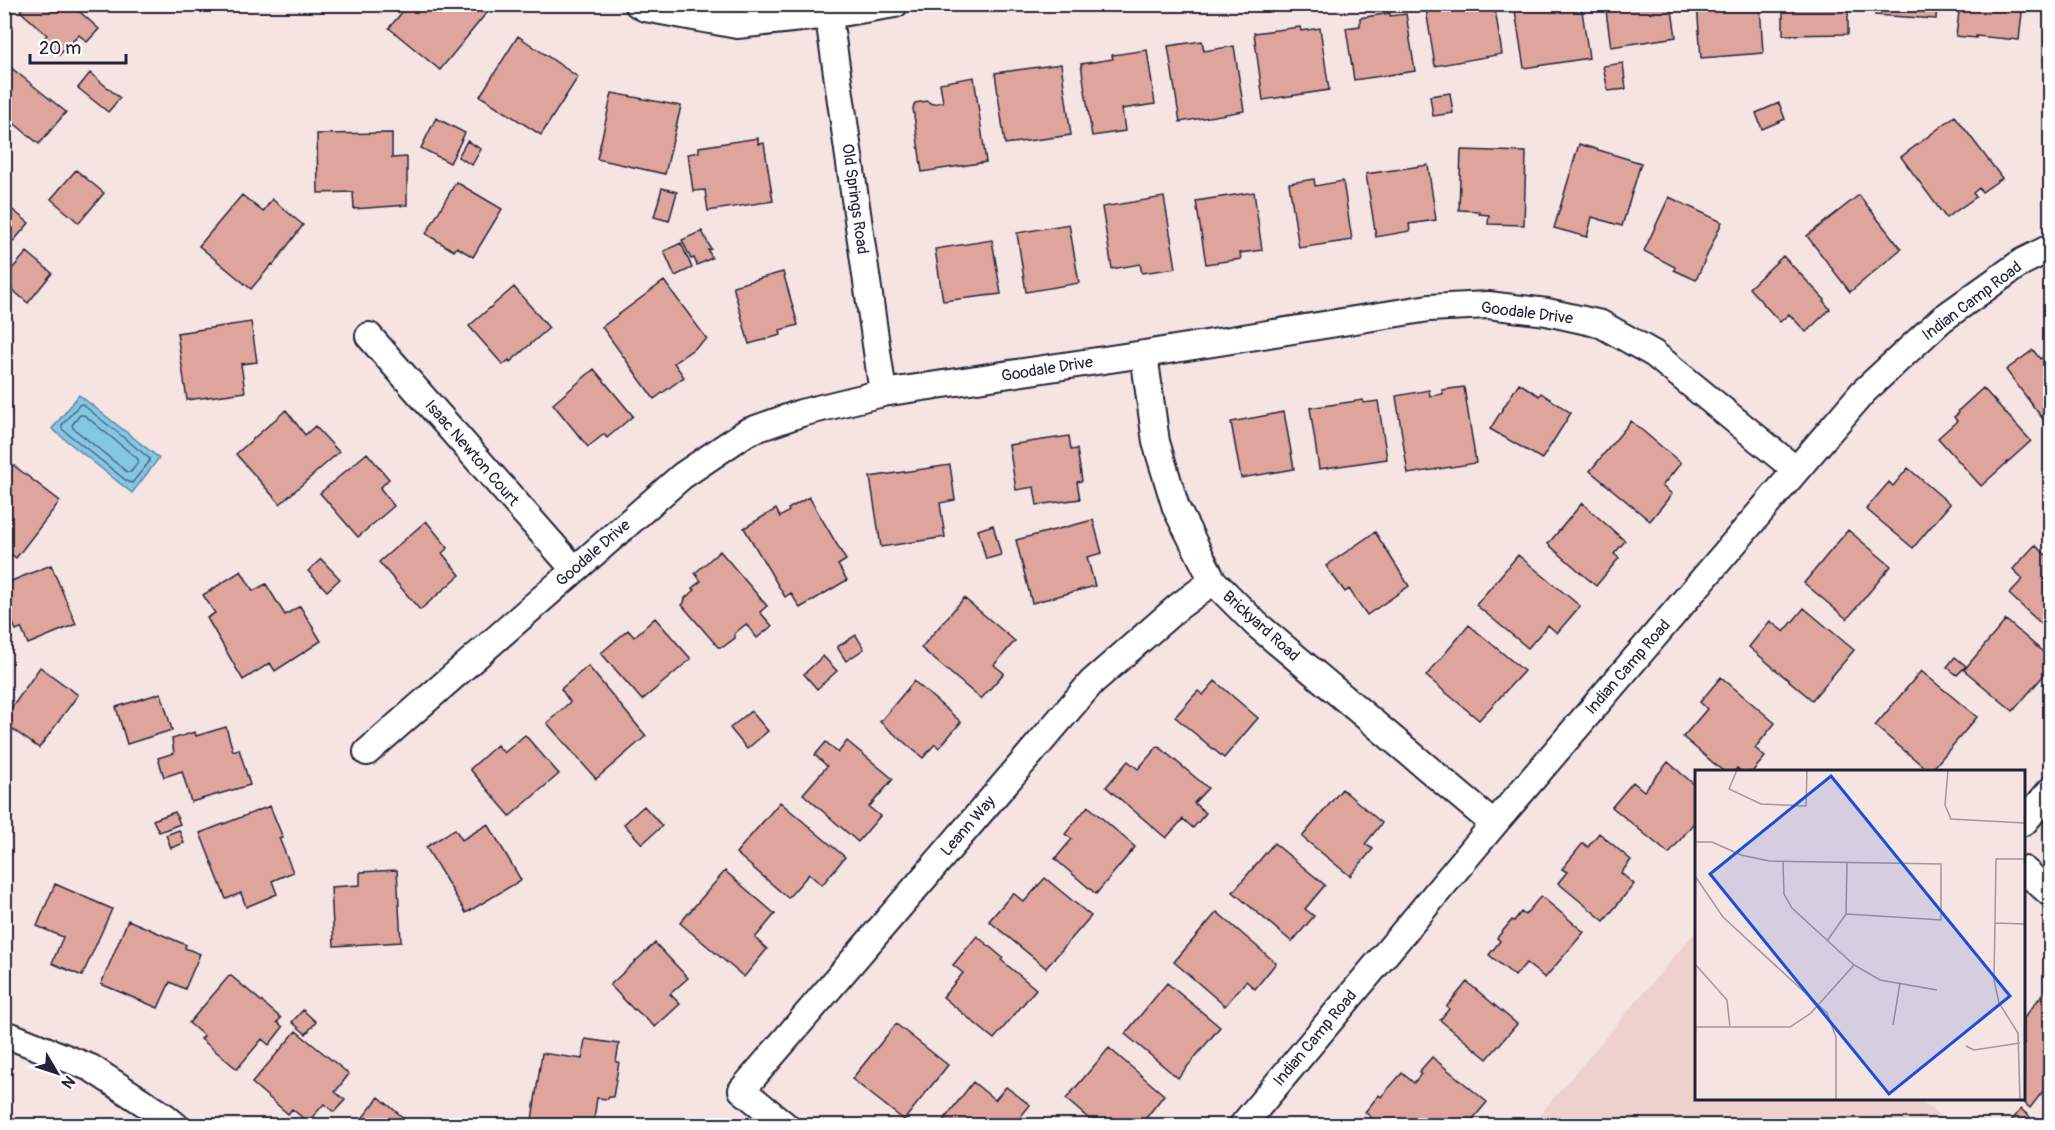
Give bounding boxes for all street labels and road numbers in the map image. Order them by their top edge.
street label: Old Springs Road [837,142,873,256]
street label: Indian Camp Road [1918,257,2026,345]
street label: Goodale Drive [1480,297,1574,329]
street label: Goodale Drive [1000,352,1094,386]
street label: Isaac Newton Court [421,396,524,510]
street label: Goodale Drive [552,515,635,591]
street label: Brickyard Road [1218,586,1304,666]
street label: Indian Camp Road [1581,615,1675,719]
street label: Leann Way [936,792,1000,860]
street label: Indian Camp Road [1269,986,1361,1090]

